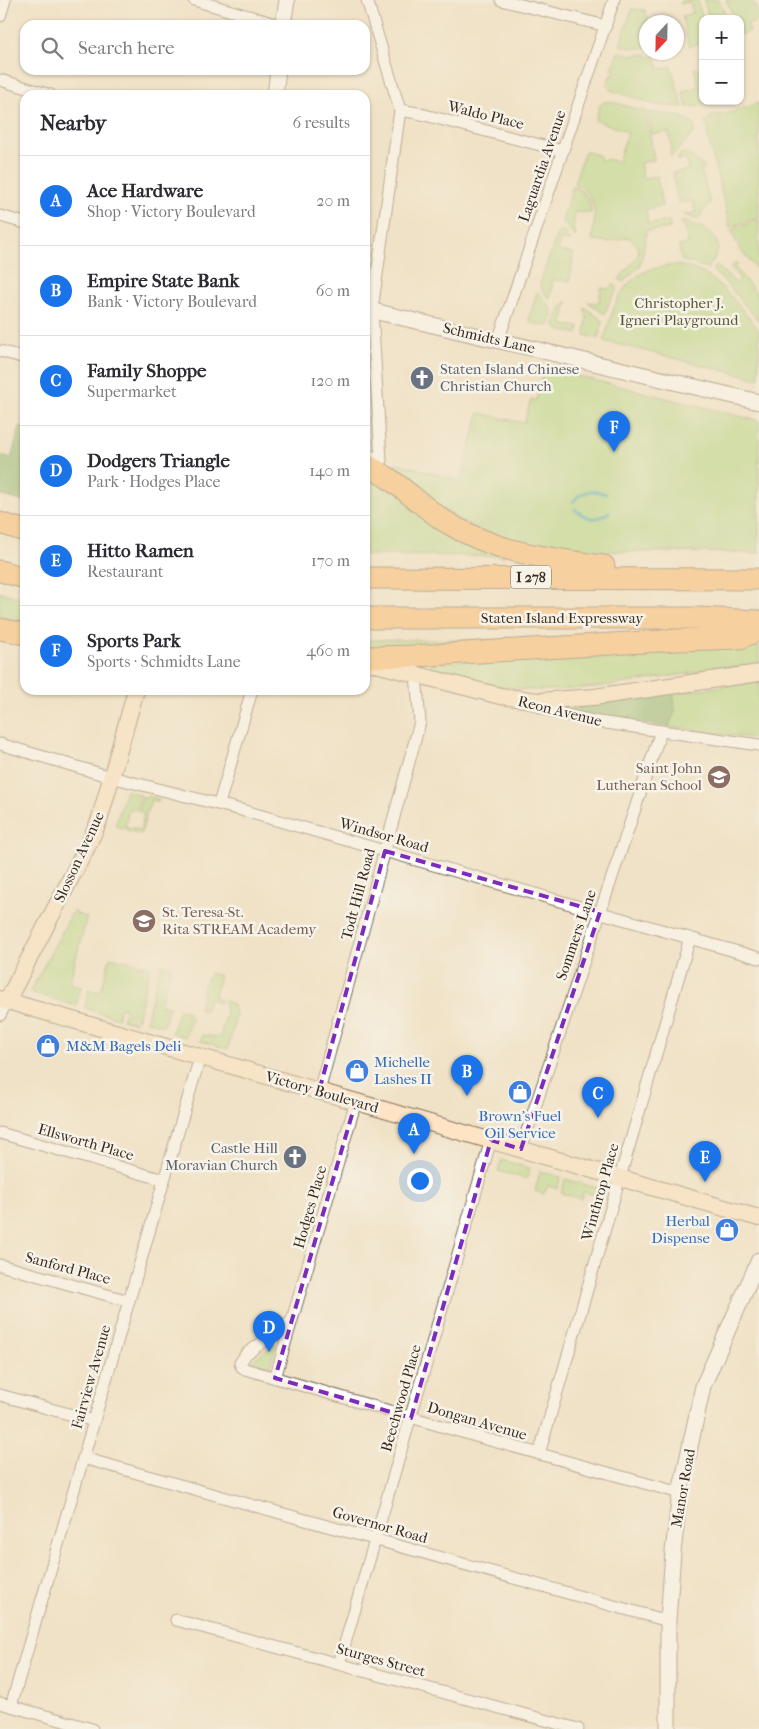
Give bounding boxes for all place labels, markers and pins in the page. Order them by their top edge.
place label: Staten Island Chinese Christian Church [440,360,580,395]
church icon: Staten Island Chinese Christian Church [409,365,435,391]
pin: F [598,411,630,452]
place label: Saint John Lutheran School [596,759,702,794]
school or university icon: Saint John Lutheran School [706,764,732,790]
place label: St. Teresa-St. Rita STREAM Academy [162,903,317,938]
school or university icon: St. Teresa-St. Rita STREAM Academy [131,908,157,934]
shop icon: M&M Bagels Deli [35,1033,61,1059]
place label: M&M Bagels Deli [66,1037,182,1055]
place label: Michelle Lashes II [374,1053,432,1088]
pin: B [451,1055,483,1096]
shop icon: Michelle Lashes II [344,1058,370,1084]
pin: C [582,1077,614,1118]
shop icon: Brown's Fuel Oil Service [507,1079,533,1105]
place label: Brown's Fuel Oil Service [479,1107,561,1142]
pin: A [398,1113,430,1154]
place label: Castle Hill Moravian Church [165,1139,279,1174]
pin: E [689,1141,721,1182]
church icon: Castle Hill Moravian Church [282,1144,308,1170]
place label: Herbal Dispense [651,1212,711,1247]
shop icon: Herbal Dispense [714,1217,740,1243]
pin: D [253,1311,285,1352]

